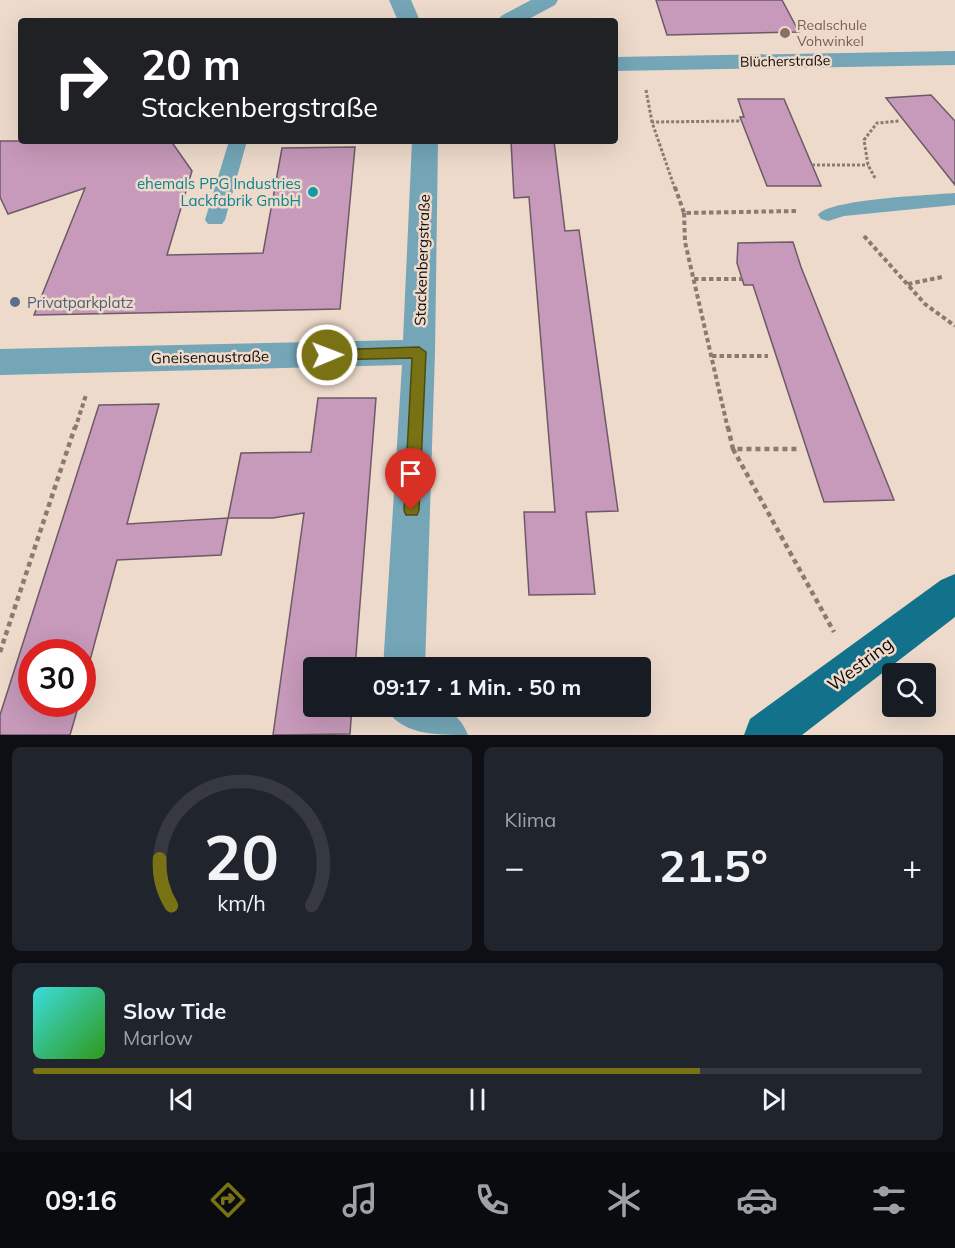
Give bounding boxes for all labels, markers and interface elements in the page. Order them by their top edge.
place label: Realschule Vohwinkel [797,16,867,50]
marker: Realschule Vohwinkel [778,26,792,40]
text: 20 m [141,38,241,91]
icon: right [42,42,120,120]
street label: Blücherstraße [740,51,830,71]
text: Stackenbergstraße [141,90,378,124]
place label: ehemals PPG Industries Lackfabrik GmbH [137,174,301,210]
marker: ehemals PPG Industries Lackfabrik GmbH [306,185,320,199]
street label: Stackenbergstraße [410,194,434,326]
place label: Privatparkplatz [27,293,134,312]
marker: Privatparkplatz [8,295,22,309]
position arrow [295,323,359,387]
street label: Gneisenaustraße [151,346,269,368]
pin [385,448,436,510]
icon: arrive [394,457,427,490]
street label: Westring [823,632,897,696]
speed limit sign: 30 [18,639,96,717]
map controls [882,663,936,717]
button: search [882,663,936,717]
text: 09:17 · 1 Min. · 50 m [373,673,581,701]
text: Klima [505,807,556,832]
text: 20 [204,817,279,896]
text: 21.5° [659,837,768,893]
text: − [505,846,524,887]
text: + [902,846,922,887]
text: km/h [217,889,266,916]
text: Slow Tide [123,997,226,1025]
text: Marlow [123,1025,193,1050]
icon: previous [165,1083,198,1116]
icon: pause [461,1083,494,1116]
icon: next [757,1083,790,1116]
icon: directions [207,1179,249,1221]
icon: music [339,1179,381,1221]
icon: phone [471,1179,513,1221]
icon: climate [603,1179,645,1221]
icon: car [736,1179,778,1221]
icon: filters [868,1179,910,1221]
text: 09:16 [45,1183,117,1217]

